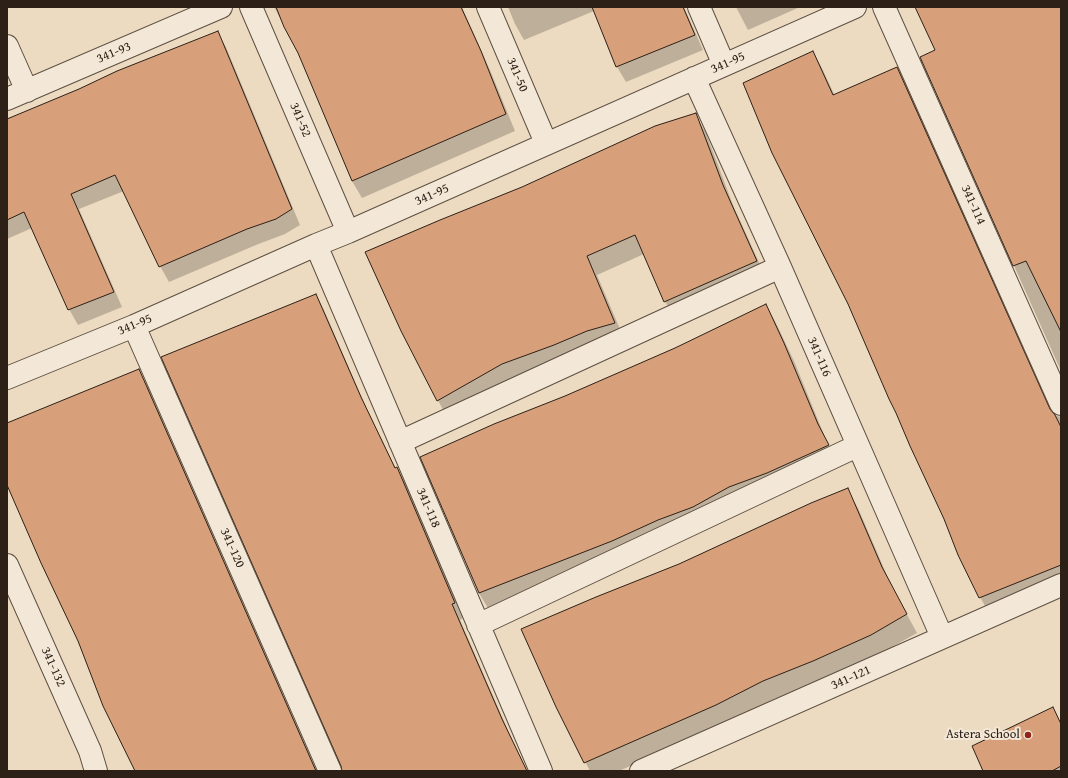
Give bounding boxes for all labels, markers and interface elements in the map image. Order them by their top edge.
street label: 341-93 [94,39,134,67]
street label: 341-95 [708,49,748,77]
street label: 341-50 [503,55,531,95]
street label: 341-52 [286,100,314,140]
street label: 341-95 [412,181,452,209]
street label: 341-114 [957,183,989,227]
street label: 341-95 [115,311,155,339]
street label: 341-116 [804,335,834,379]
street label: 341-118 [413,486,443,530]
street label: 341-120 [216,526,248,570]
street label: 341-132 [37,645,69,689]
street label: 341-121 [829,662,873,694]
place label: Astera School [946,727,1020,743]
marker: Astera School [1023,730,1033,740]

